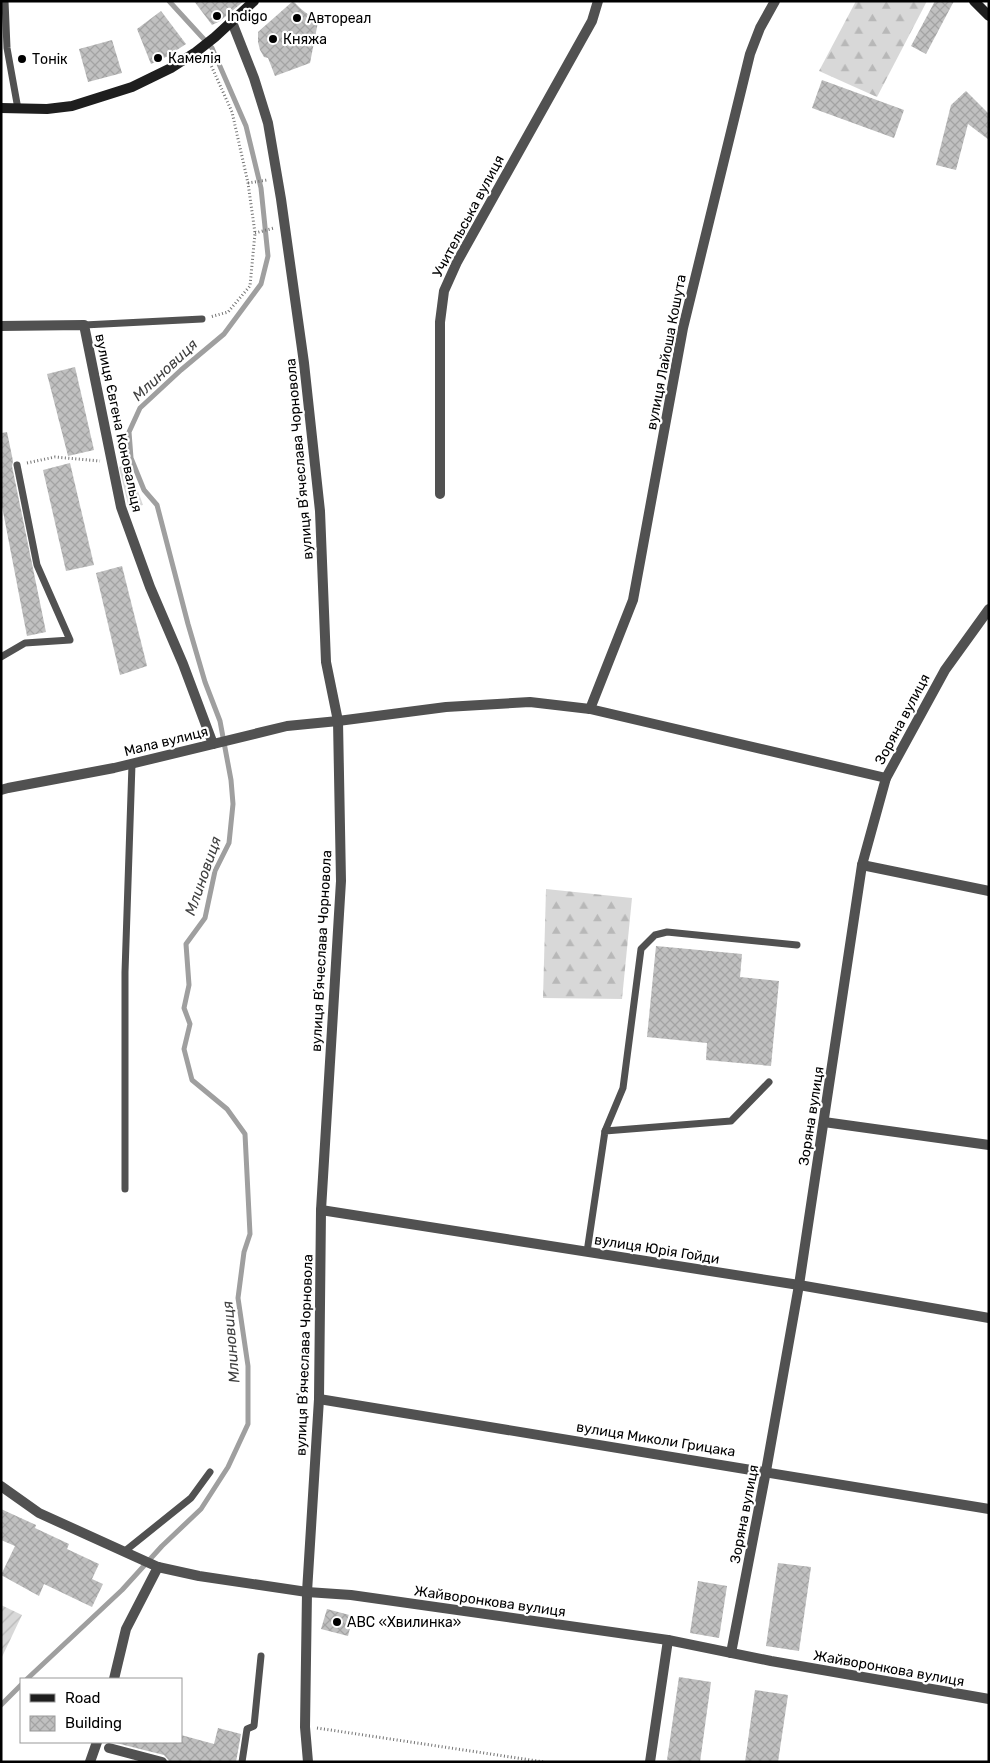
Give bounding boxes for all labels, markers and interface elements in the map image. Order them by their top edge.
place label: Indigo [227,8,267,25]
marker: Indigo [211,10,223,22]
place label: Автореал [307,10,371,27]
marker: Автореал [291,12,303,24]
place label: Княжа [283,31,327,48]
marker: Княжа [267,33,279,45]
place label: Камелія [168,50,221,67]
place label: Тонік [32,51,68,68]
marker: Камелія [152,52,164,64]
marker: Тонік [16,53,28,65]
street label: Учительська вулиця [429,152,508,280]
street label: вулиця Лайоша Кошута [643,273,690,431]
street label: вулиця Євгена Коновальця [91,332,146,514]
water label: Млиновиця [129,335,201,405]
street label: вулиця Вʼячеслава Чорновола [282,358,317,560]
street label: Зоряна вулиця [871,671,934,768]
street label: Мала вулиця [122,723,210,760]
water label: Млиновиця [181,834,225,918]
street label: вулиця Вʼячеслава Чорновола [308,850,335,1052]
street label: Зоряна вулиця [795,1065,828,1167]
street label: вулиця Юрія Гойди [593,1231,721,1268]
street label: вулиця Вʼячеслава Чорновола [292,1254,317,1456]
water label: Млиновиця [218,1300,244,1384]
street label: вулиця Миколи Грицака [575,1419,737,1460]
street label: Зоряна вулиця [727,1463,762,1565]
street label: Жайворонкова вулиця [413,1582,567,1621]
place label: АВС «Хвилинка» [347,1614,461,1631]
marker: АВС «Хвилинка» [331,1616,343,1628]
street label: Жайворонкова вулиця [812,1647,966,1690]
legend [20,1678,182,1743]
text: Road [65,1689,101,1707]
text: Building [65,1714,122,1732]

